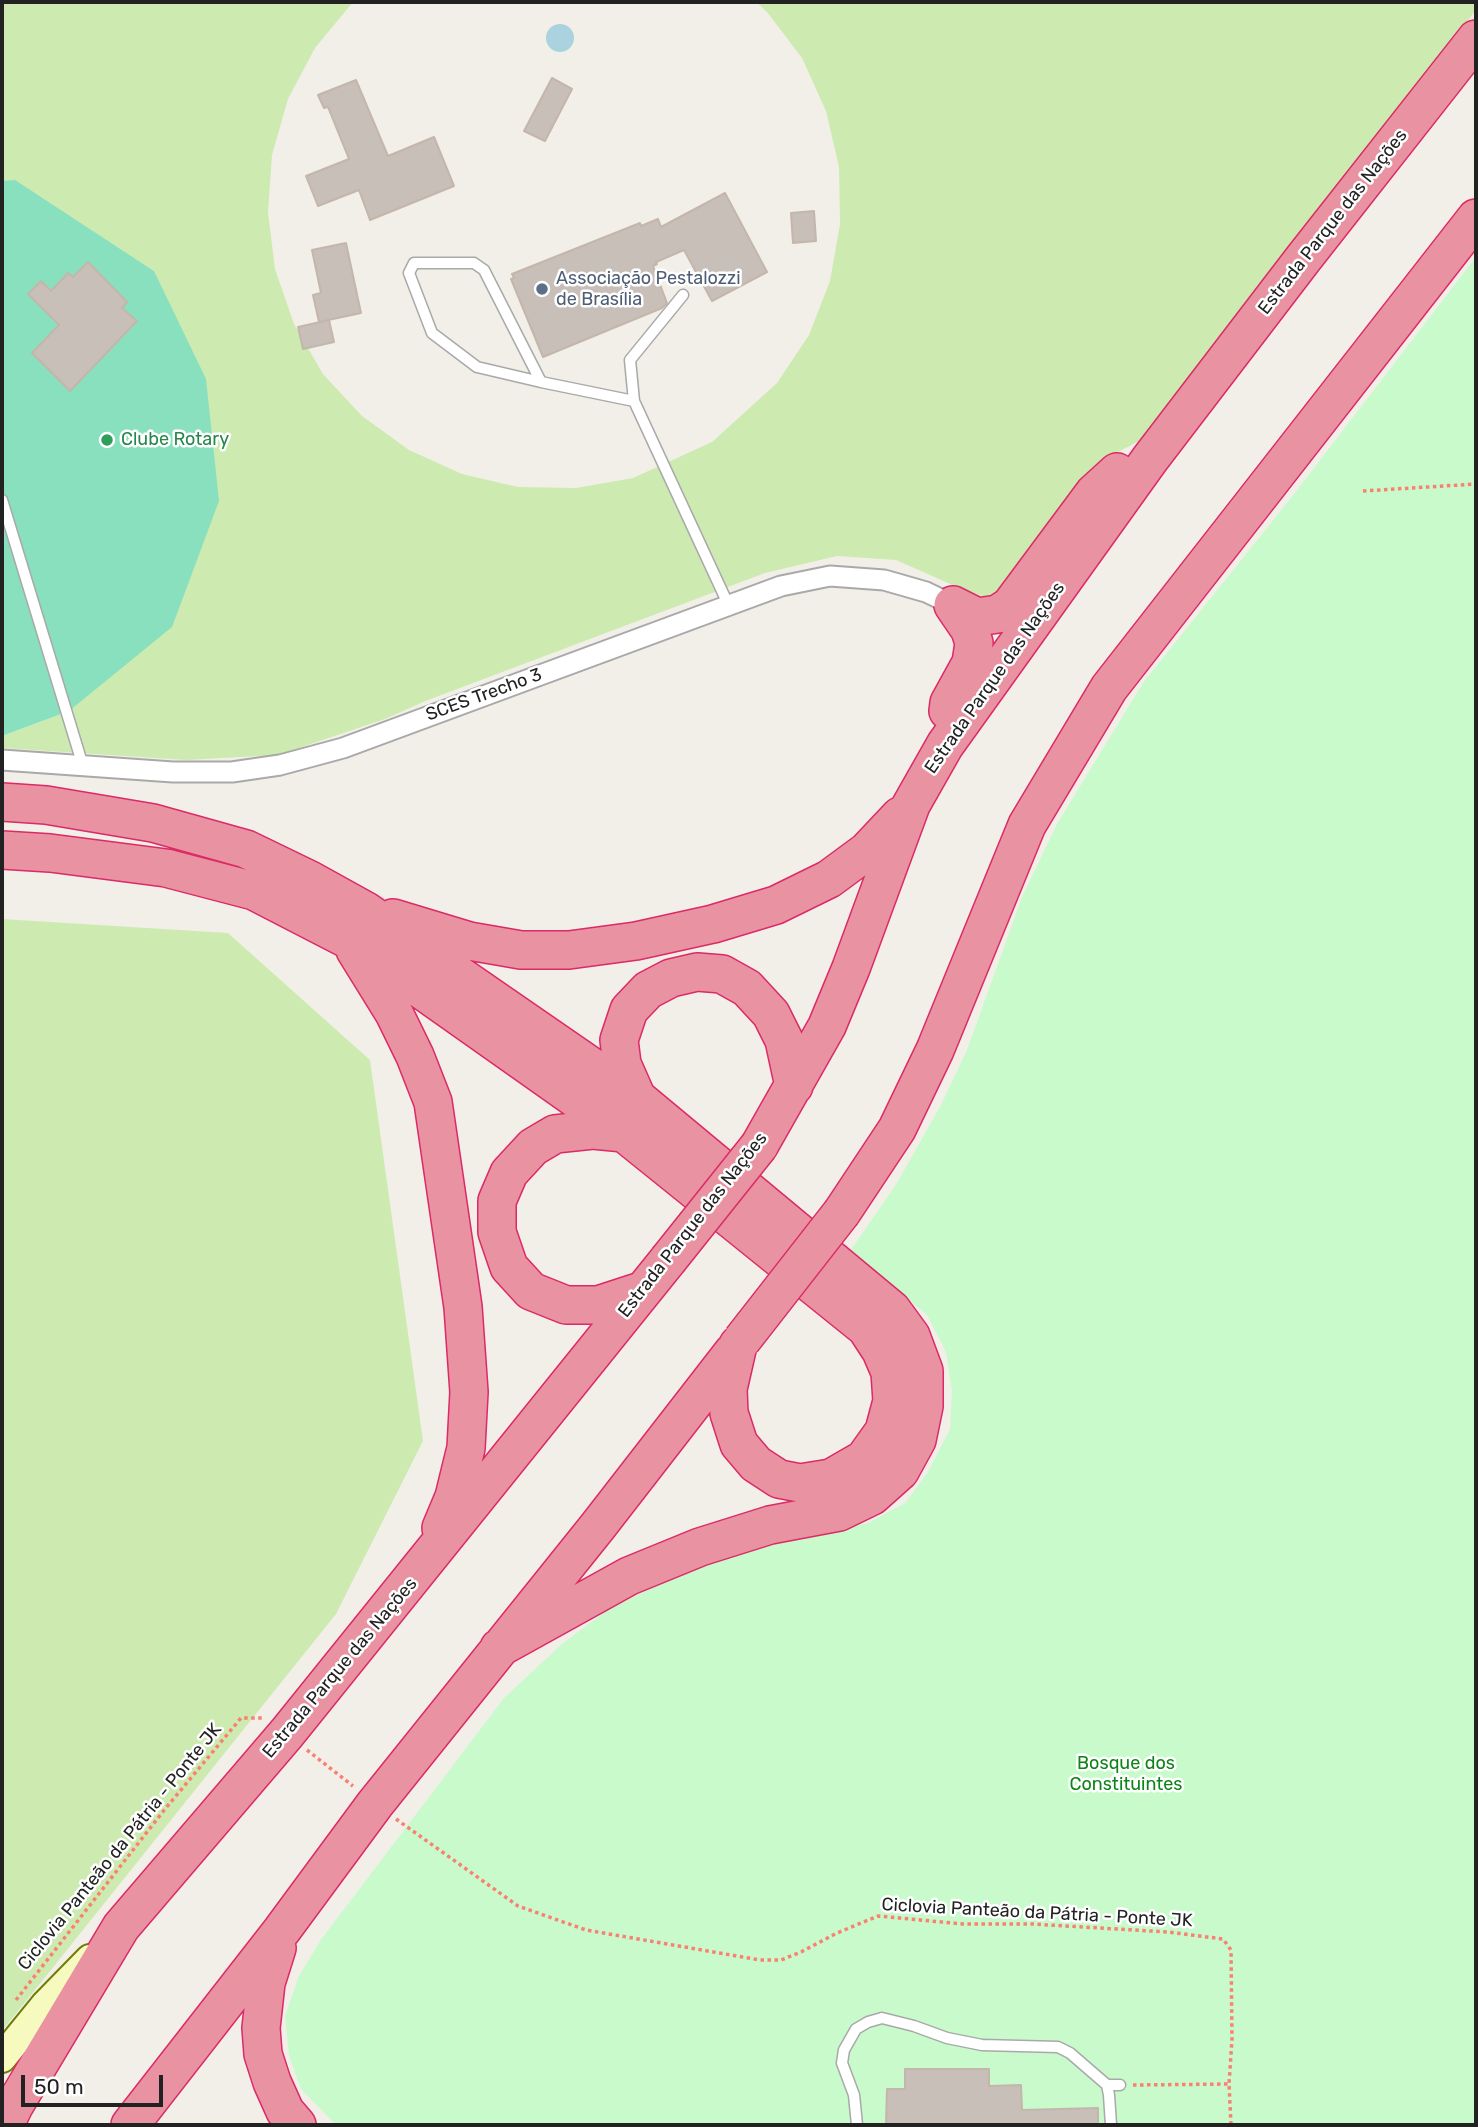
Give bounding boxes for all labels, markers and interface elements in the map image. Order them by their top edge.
street label: Estrada Parque das Nações [1254,125,1412,319]
place label: Associação Pestalozzi de Brasília [556,268,741,310]
marker: Associação Pestalozzi de Brasília [534,281,550,297]
place label: Clube Rotary [121,429,229,451]
marker: Clube Rotary [99,432,115,448]
street label: Estrada Parque das Nações [920,578,1070,778]
street label: SCES Trecho 3 [423,664,545,726]
street label: Estrada Parque das Nações [614,1128,772,1322]
street label: Estrada Parque das Nações [258,1573,422,1763]
street label: Ciclovia Panteão da Pátria - Ponte JK [14,1719,226,1975]
park label: Bosque dos Constituintes [1069,1753,1183,1796]
street label: Ciclovia Panteão da Pátria - Ponte JK [881,1894,1193,1932]
scale bar [24,2060,166,2104]
text: 50 m [34,2074,84,2099]

